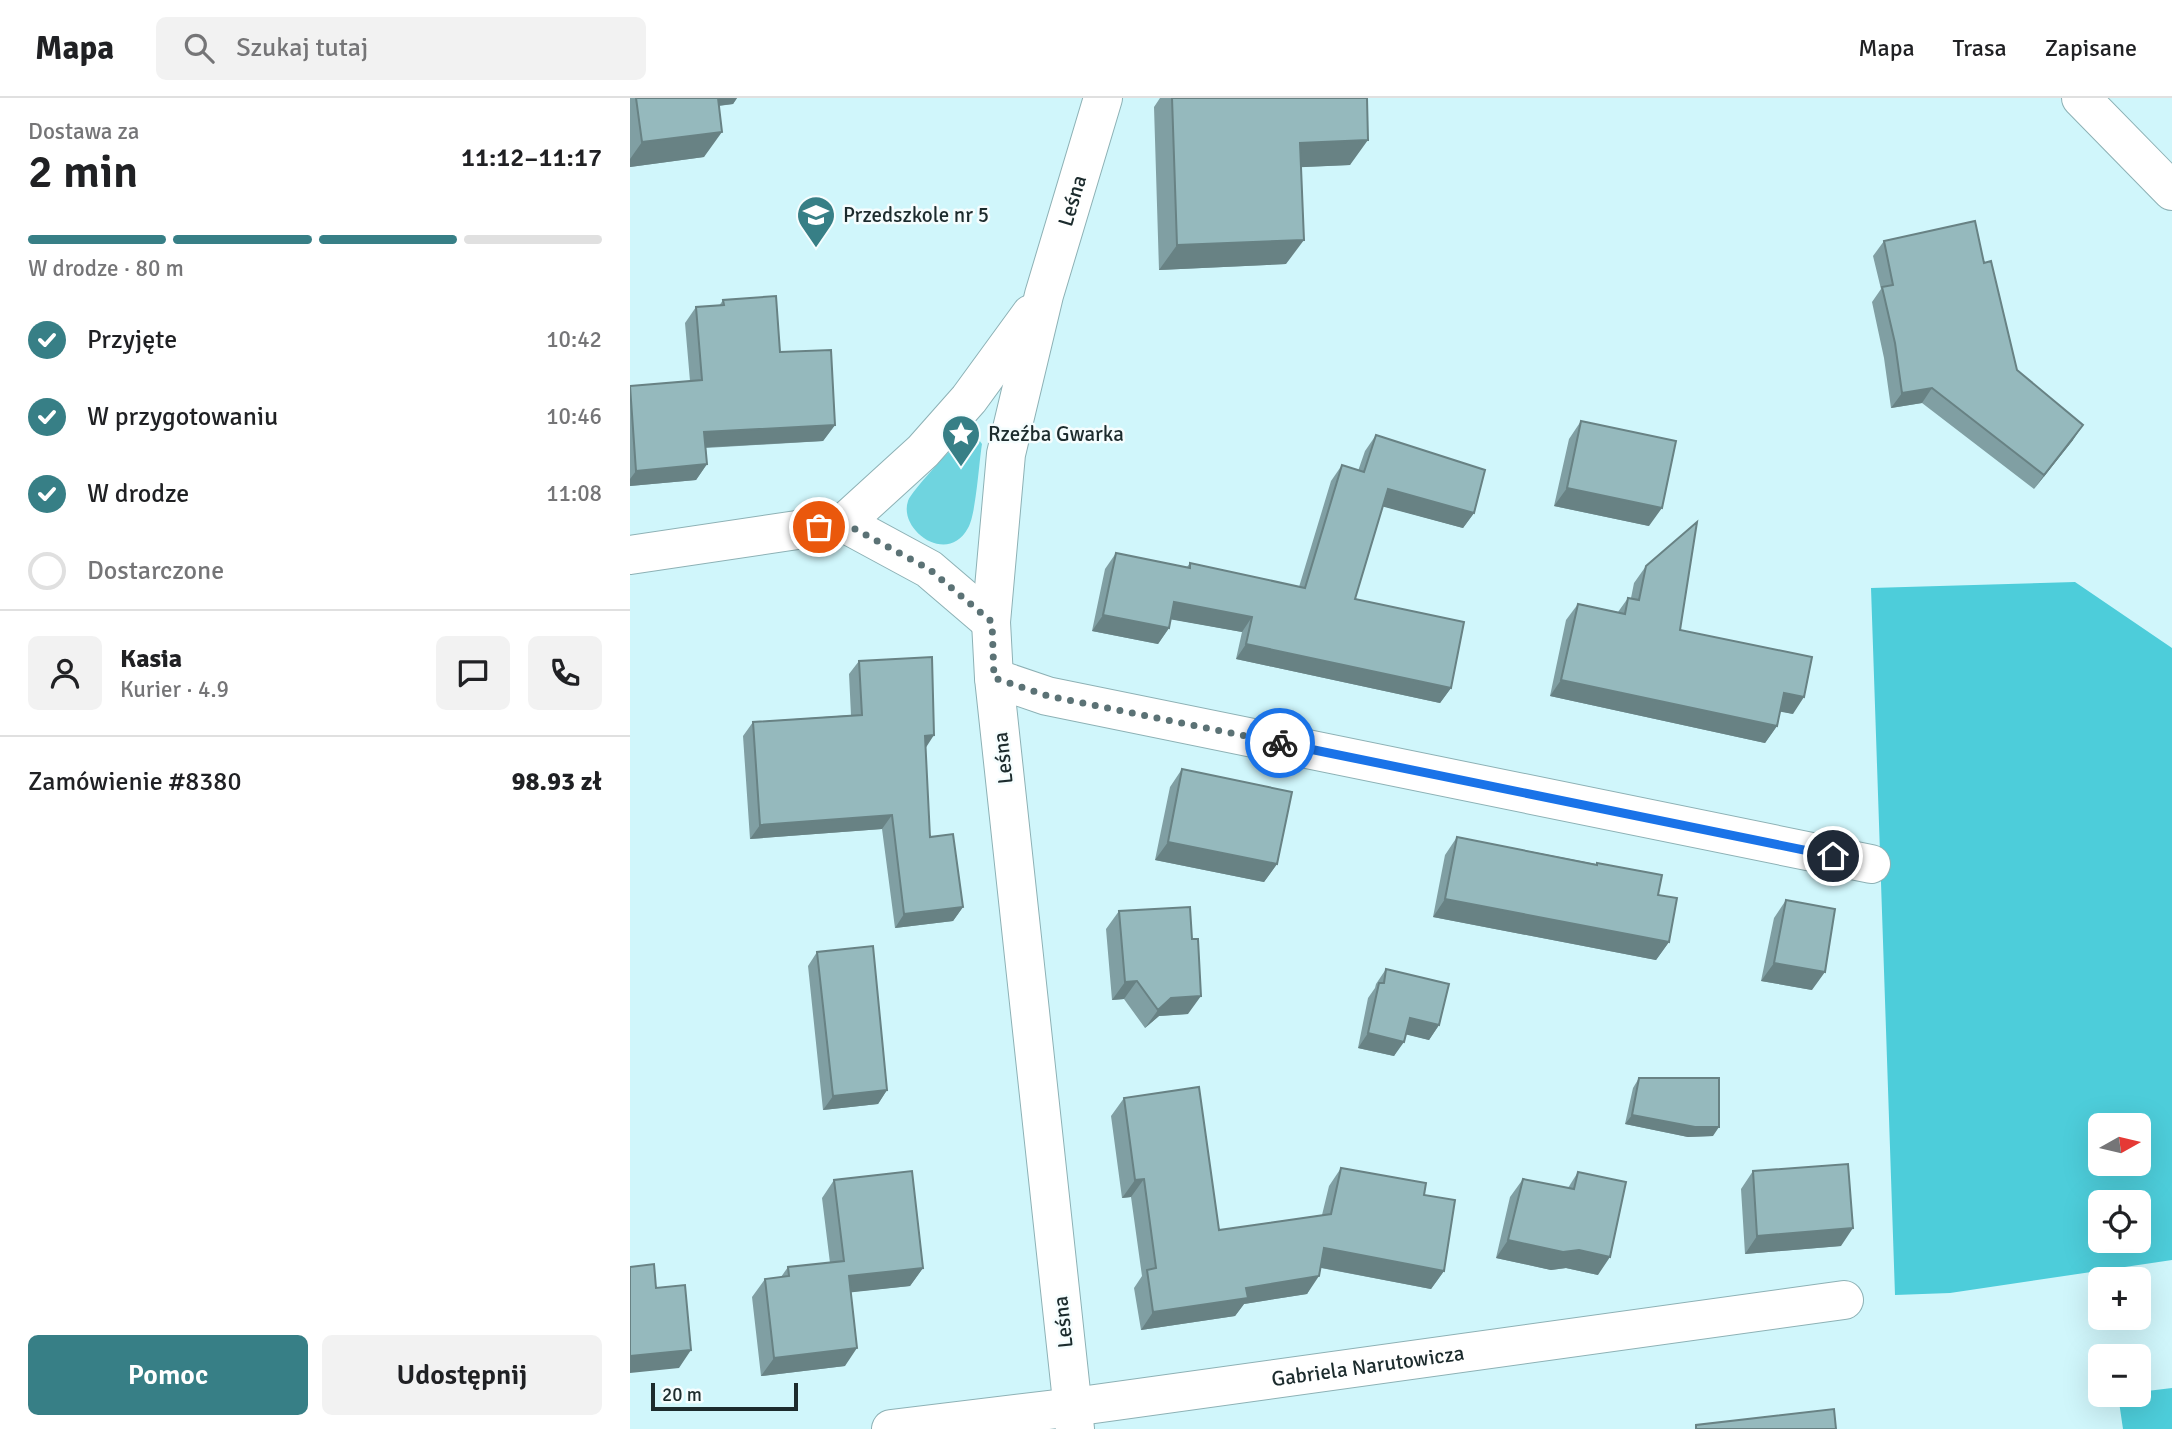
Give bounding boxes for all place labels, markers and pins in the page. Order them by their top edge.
school or university icon: Przedszkole nr 5 [795,194,837,249]
place label: Przedszkole nr 5 [843,202,989,228]
place icon: Rzeźba Gwarka [940,413,982,468]
place label: Rzeźba Gwarka [988,421,1124,447]
pin [789,497,849,557]
pin [1803,826,1863,886]

